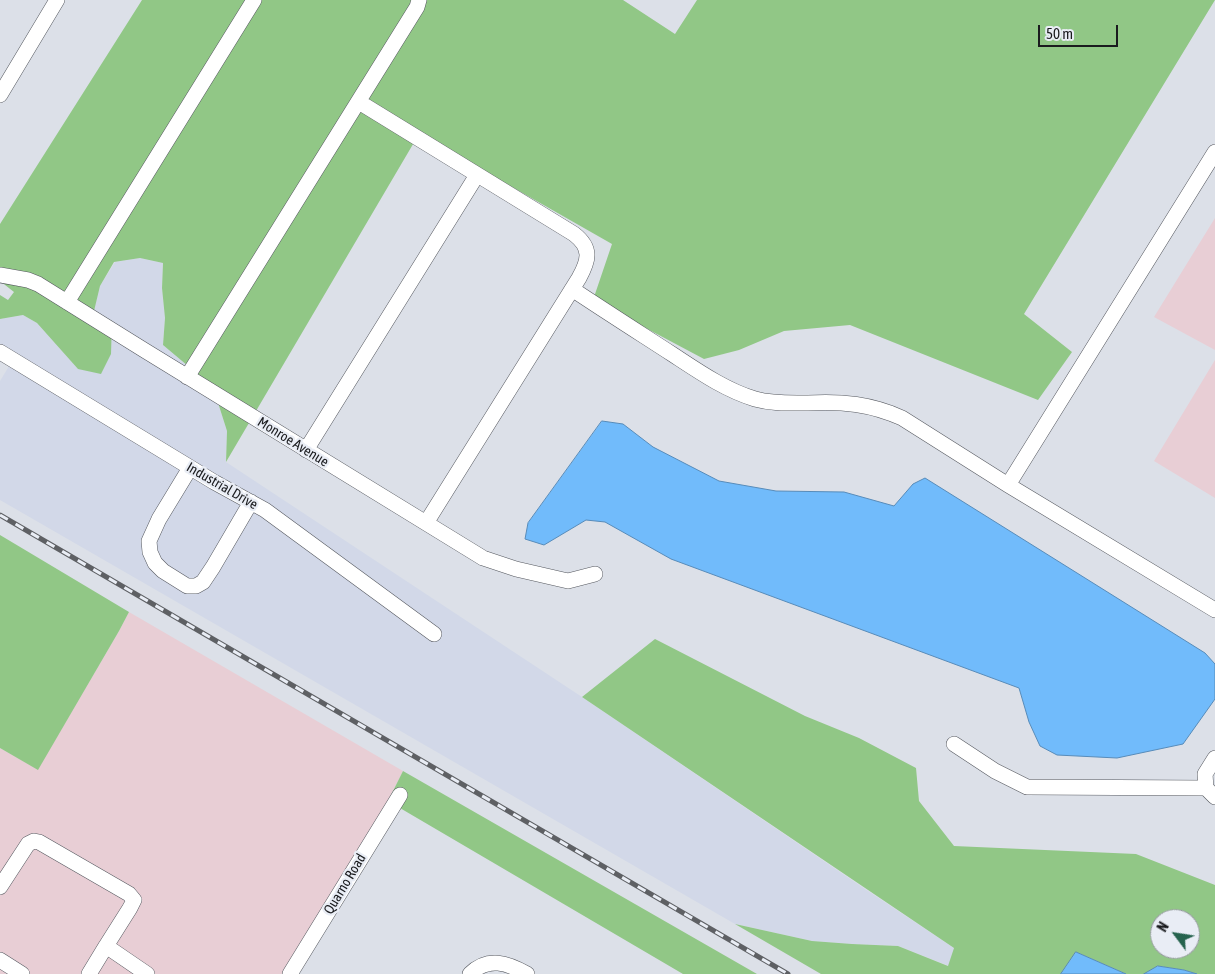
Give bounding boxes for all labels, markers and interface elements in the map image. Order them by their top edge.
scale bar [1040,15,1120,47]
text: 50 m [1046,25,1073,42]
street label: Monroe Avenue [254,414,332,470]
street label: Industrial Drive [183,459,261,513]
street label: Quarno Road [320,851,370,917]
north arrow [1150,909,1200,959]
text: N [1154,919,1172,934]

